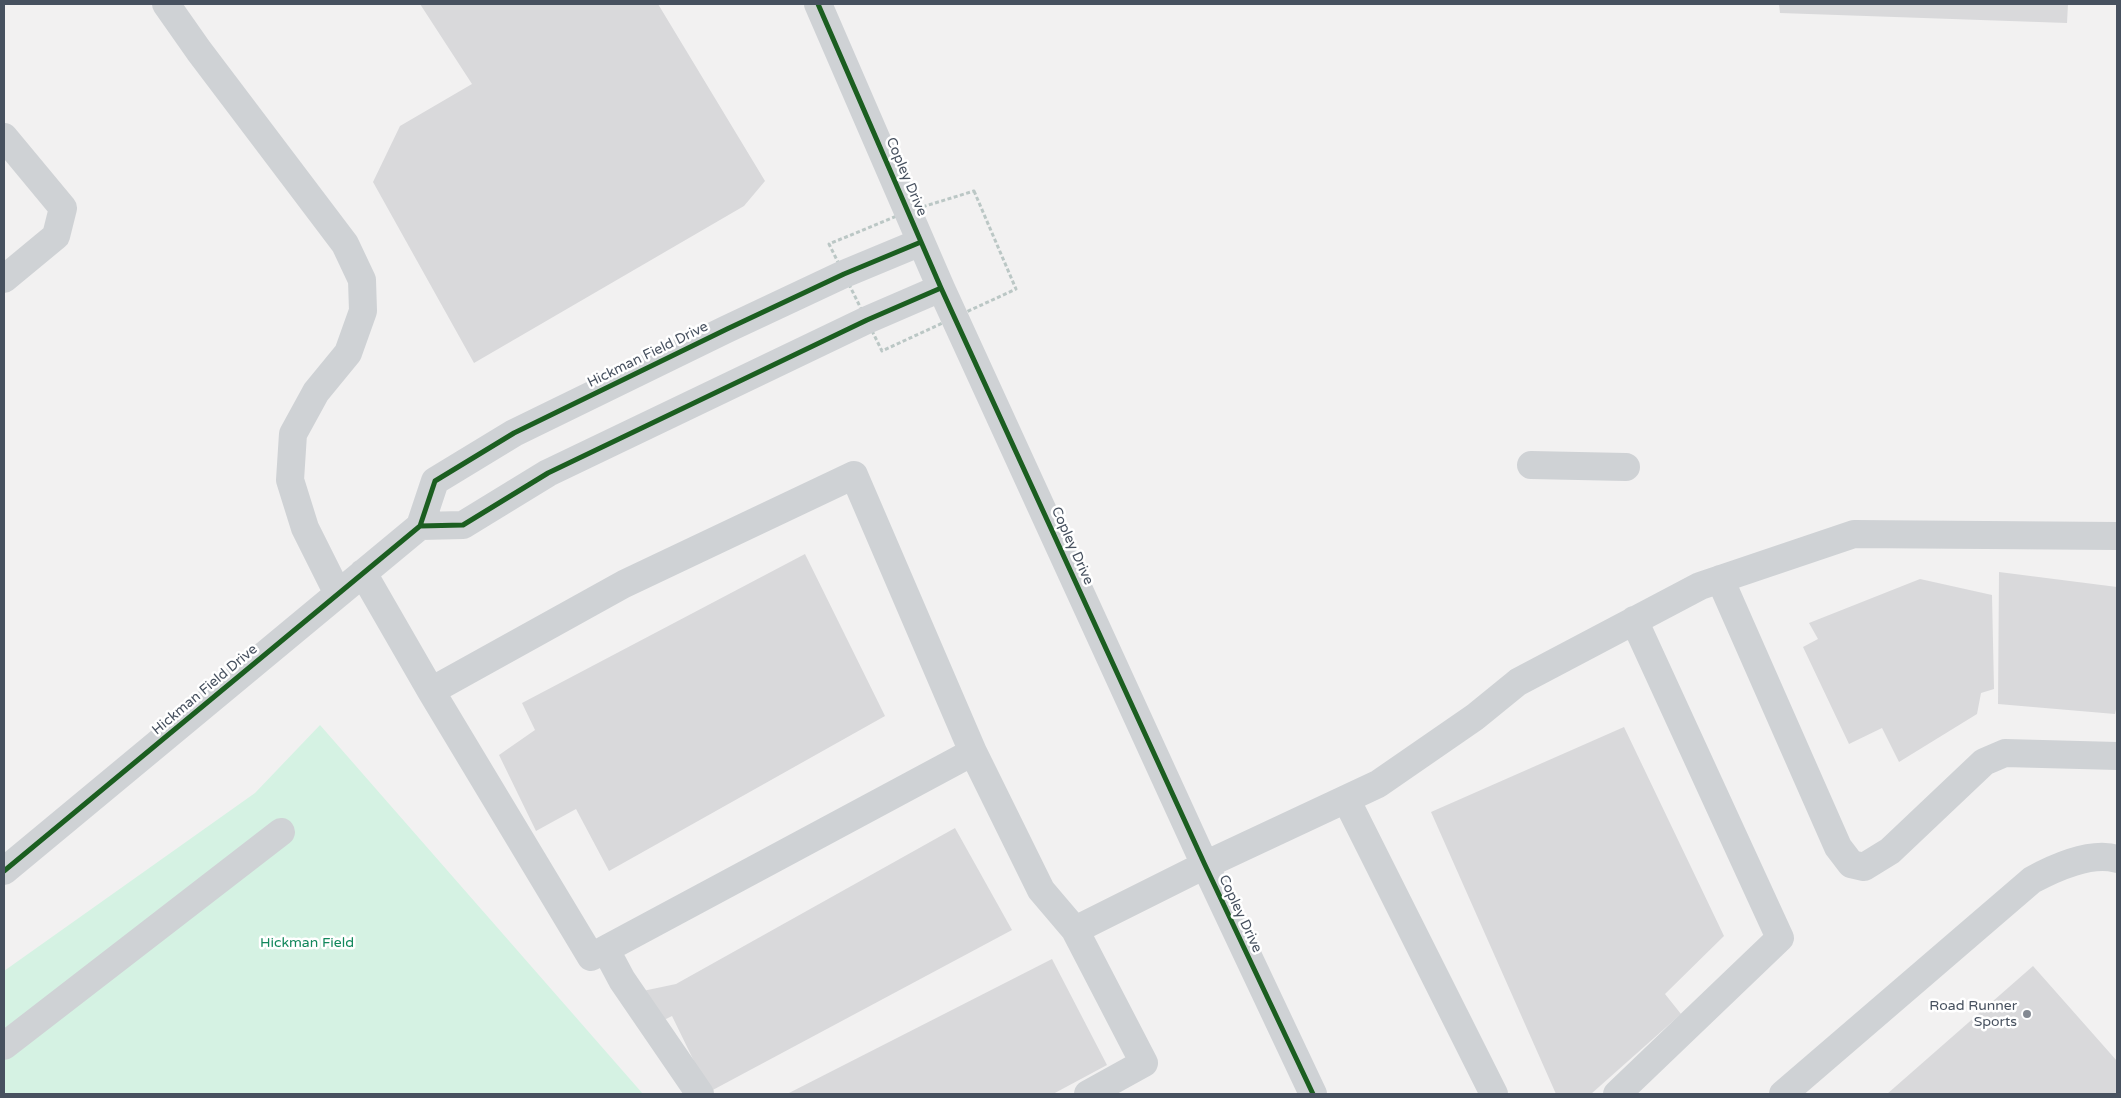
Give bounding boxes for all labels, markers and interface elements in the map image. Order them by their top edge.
street label: Copley Drive [882,135,930,219]
street label: Hickman Field Drive [585,318,711,392]
street label: Copley Drive [1047,504,1097,588]
street label: Hickman Field Drive [149,641,261,739]
street label: Copley Drive [1215,872,1265,956]
park label: Hickman Field [260,935,354,951]
place label: Road Runner Sports [1929,998,2017,1030]
marker: Road Runner Sports [2021,1008,2033,1020]

